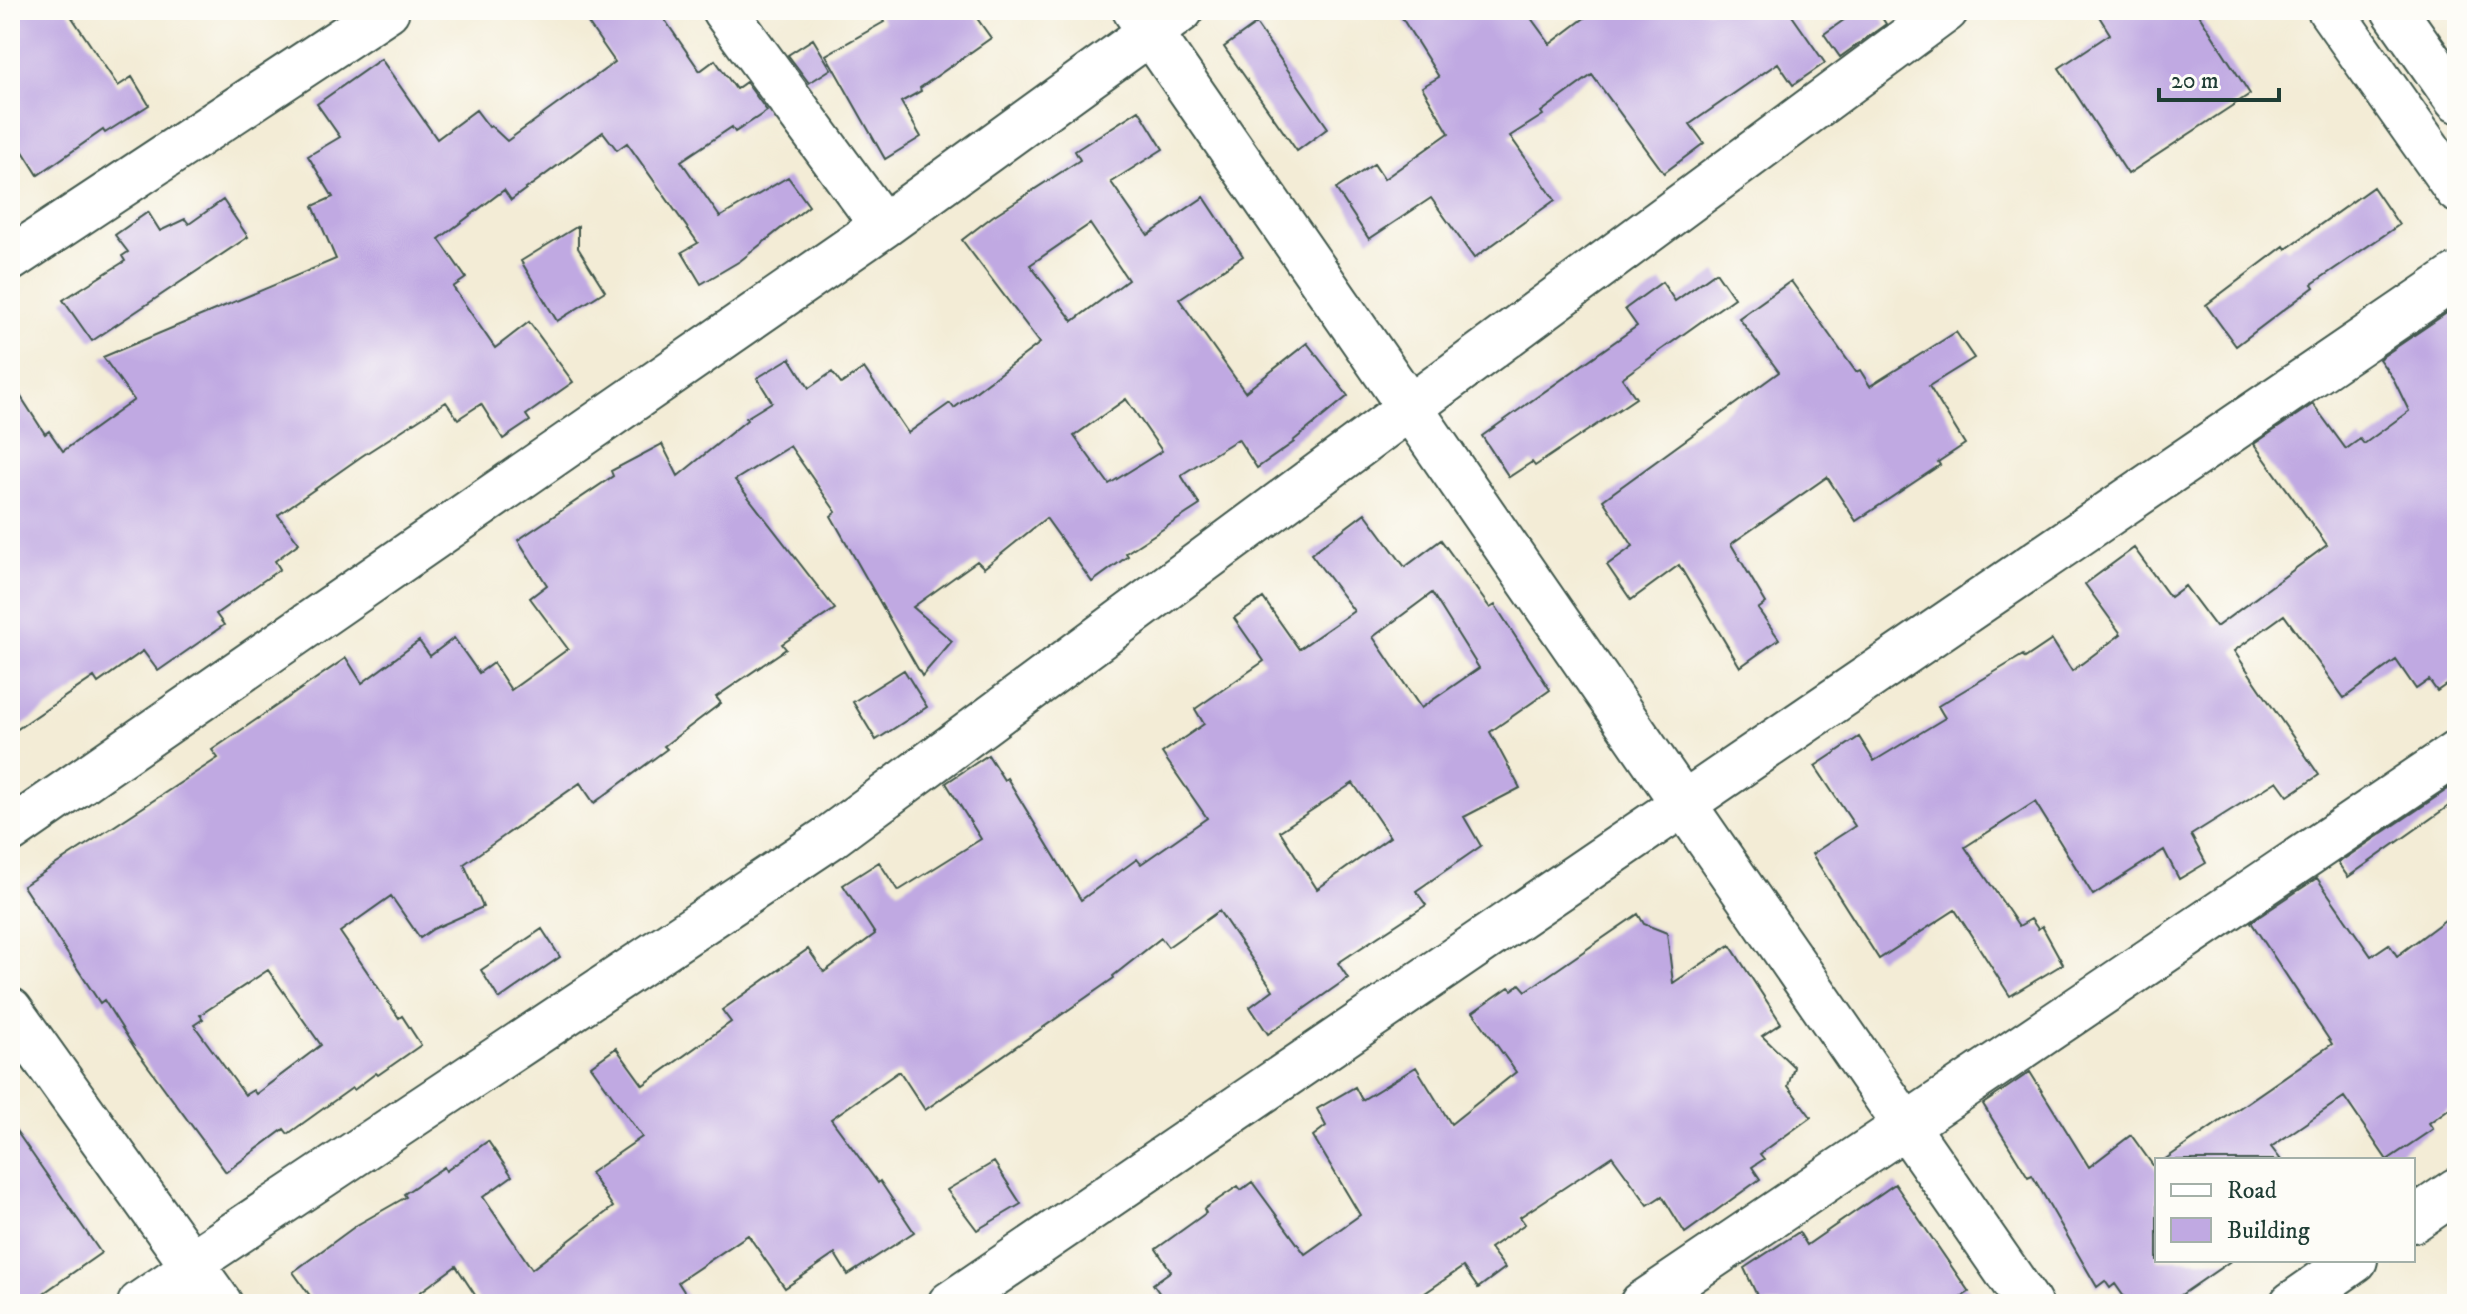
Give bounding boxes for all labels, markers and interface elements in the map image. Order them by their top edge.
scale bar [2159,52,2279,102]
text: 20 m [2171,66,2219,96]
legend [2155,1158,2415,1262]
text: Road [2227,1176,2277,1206]
text: Building [2227,1216,2310,1246]

